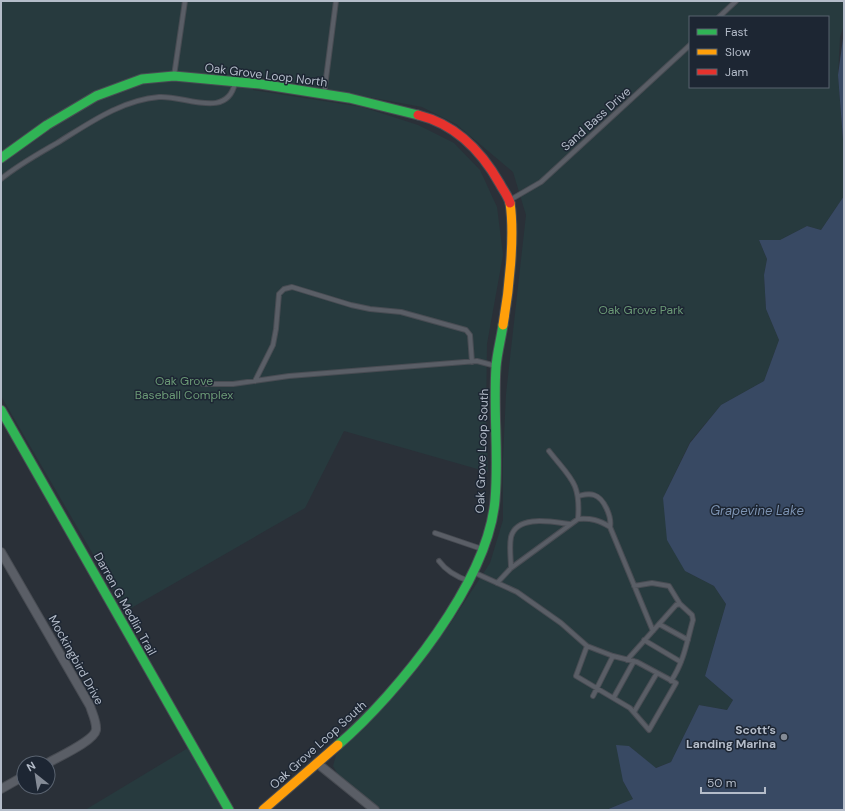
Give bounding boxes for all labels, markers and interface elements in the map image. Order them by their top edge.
legend [689,16,829,88]
text: Fast [725,24,748,40]
text: Slow [725,44,751,60]
street label: Oak Grove Loop North [204,60,328,90]
text: Jam [725,64,748,80]
street label: Sand Bass Drive [558,83,634,155]
park label: Oak Grove Park [599,302,683,318]
park label: Oak Grove Baseball Complex [135,373,233,403]
street label: Oak Grove Loop South [472,388,492,514]
water label: Grapevine Lake [710,502,804,519]
street label: Darren G Medlin Trail [90,550,160,658]
street label: Mockingbird Drive [45,612,107,708]
street label: Oak Grove Loop South [266,697,370,793]
place label: Scott’s Landing Marina [686,722,776,752]
marker: Scott’s Landing Marina [779,732,789,742]
north arrow [16,755,56,795]
text: N [24,758,38,774]
scale bar [701,769,765,795]
text: 50 m [707,775,736,791]

